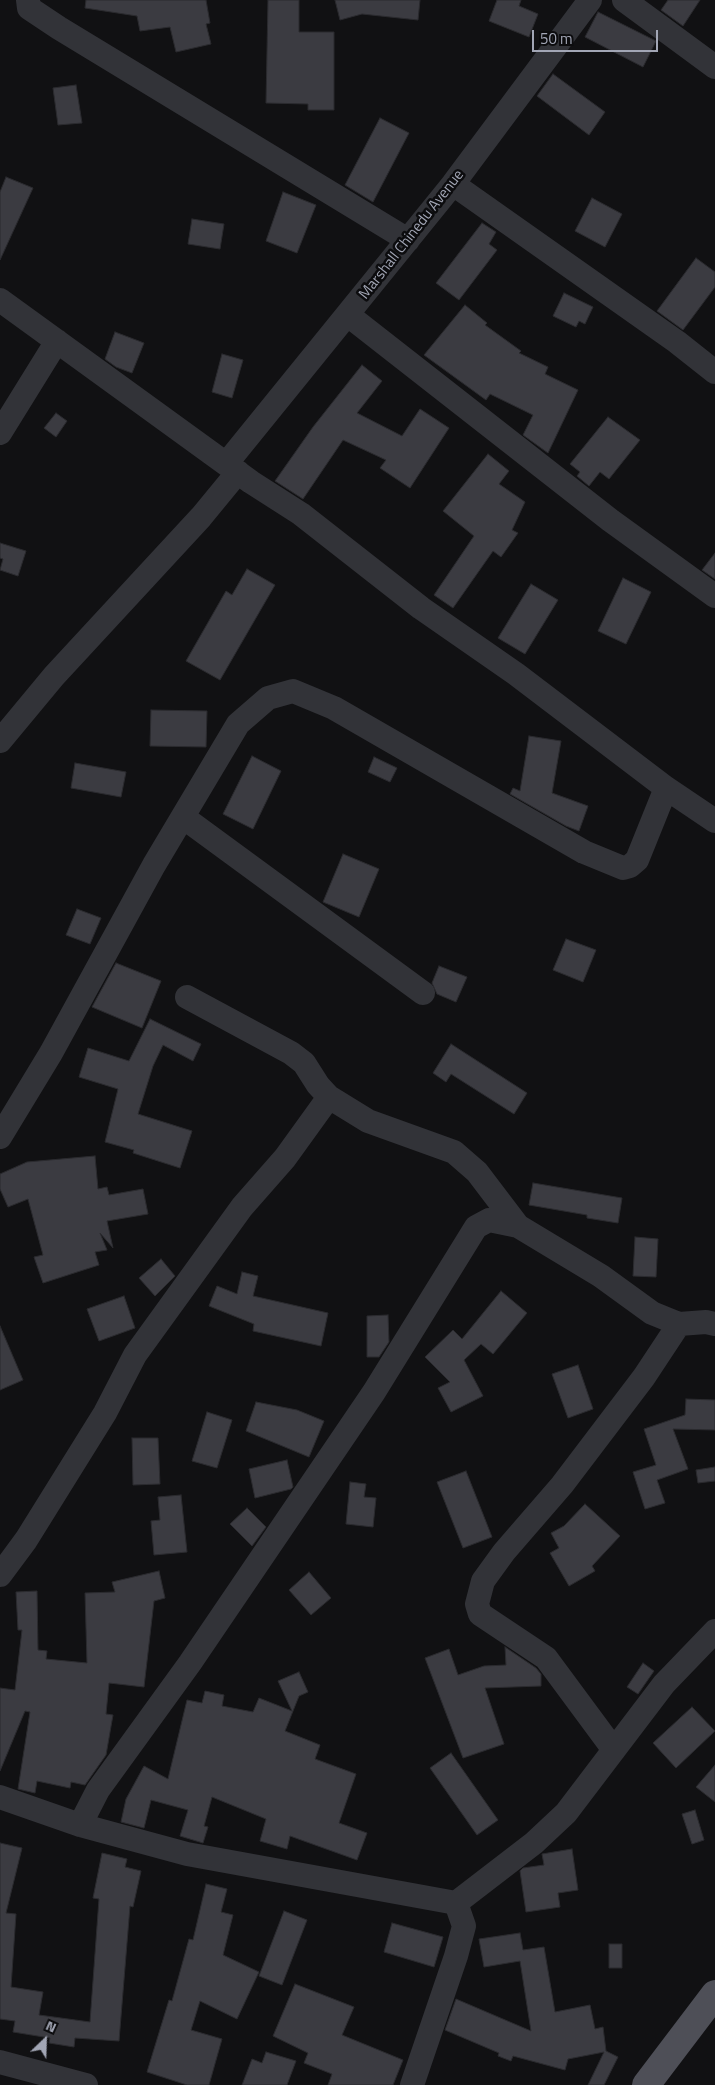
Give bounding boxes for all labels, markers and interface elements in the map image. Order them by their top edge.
scale bar [535,20,661,52]
text: 50 m [540,27,573,50]
street label: Marshall Chinedu Avenue [356,167,468,303]
text: N [43,2014,60,2037]
north arrow [20,2015,70,2065]

